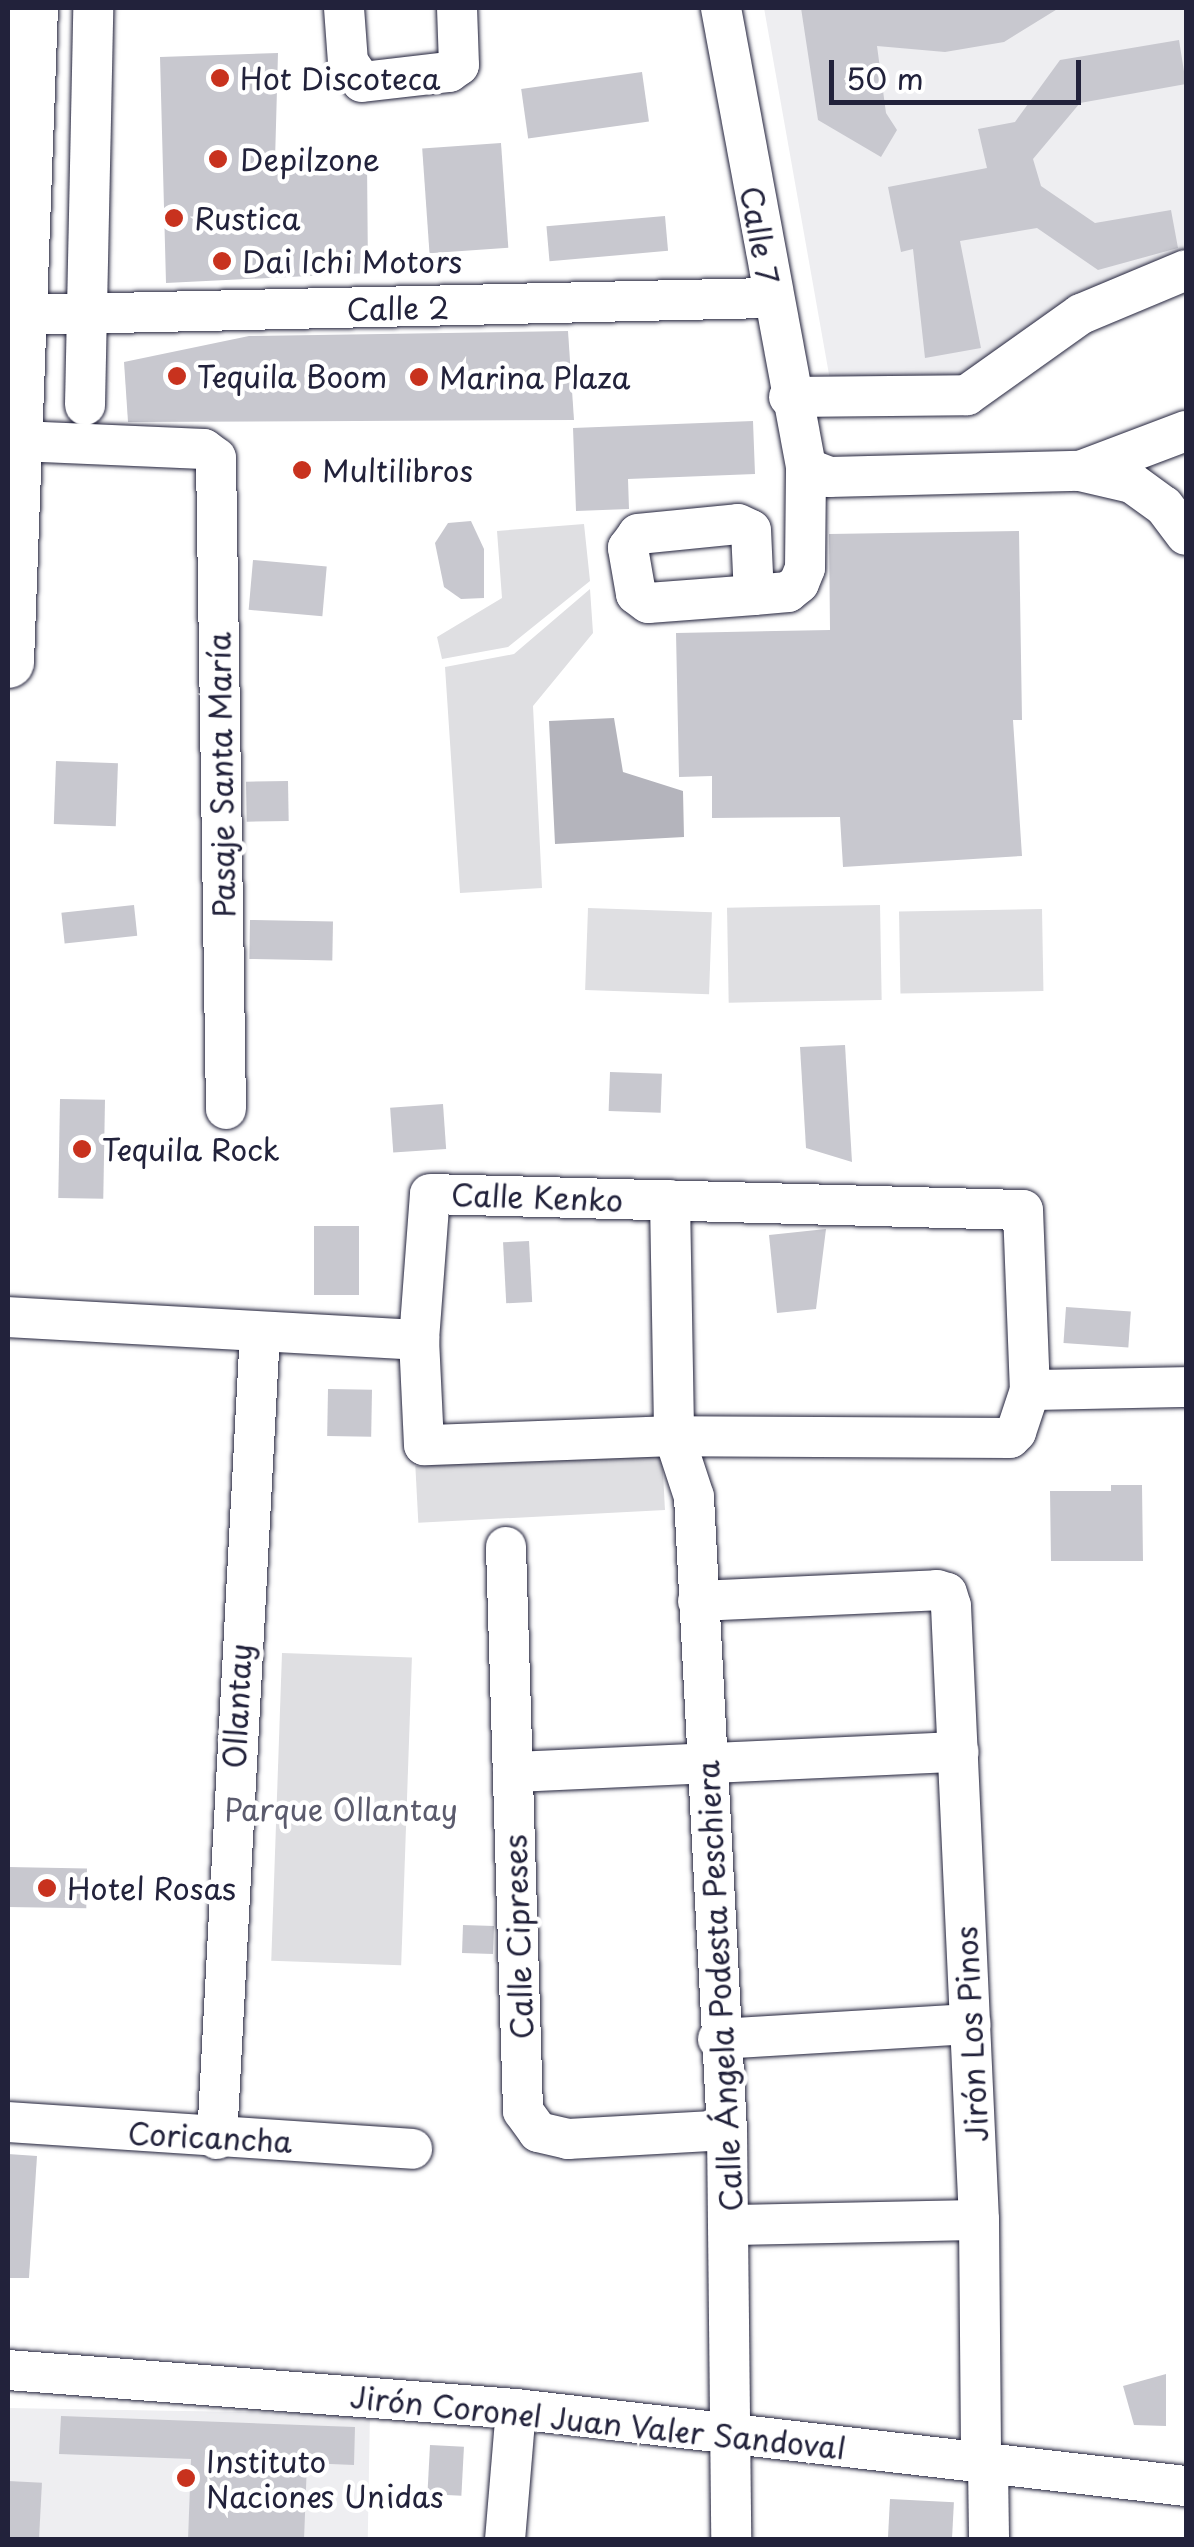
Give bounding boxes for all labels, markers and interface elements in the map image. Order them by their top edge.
scale bar [834,40,1086,102]
text: 50 m [846,55,924,100]
place label: Hot Discoteca [240,60,443,96]
marker: Hot Discoteca [209,67,231,89]
place label: Depilzone [240,141,380,177]
marker: Depilzone [205,146,231,172]
street label: Calle 7 [734,183,786,287]
place label: Rustica [194,200,300,236]
marker: Rustica [163,207,185,229]
place label: Dai Ichi Motors [242,243,463,279]
marker: Dai Ichi Motors [211,250,233,272]
street label: Calle 2 [346,289,450,327]
place label: Tequila Boom [197,358,388,394]
place label: Marina Plaza [439,359,630,395]
marker: Tequila Boom [166,365,188,387]
marker: Marina Plaza [408,366,430,388]
place label: Multilibros [322,452,473,488]
marker: Multilibros [291,459,313,481]
street label: Pasaje Santa María [200,631,242,919]
place label: Tequila Rock [102,1131,280,1167]
marker: Tequila Rock [71,1138,93,1160]
street label: Calle Kenko [451,1176,623,1218]
street label: Ollantay [216,1643,258,1769]
street label: Calle Ángela Podesta Peschiera [689,1758,749,2214]
park label: Parque Ollantay [224,1791,458,1827]
street label: Calle Cipreses [496,1833,540,2041]
place label: Hotel Rosas [67,1870,236,1906]
marker: Hotel Rosas [36,1877,58,1899]
street label: Jirón Los Pinos [947,1925,995,2143]
street label: Coricancha [127,2115,293,2159]
street label: Jirón Coronel Juan Valer Sandoval [346,2378,850,2466]
place label: Instituto Naciones Unidas [206,2443,447,2514]
marker: Instituto Naciones Unidas [175,2467,197,2489]

